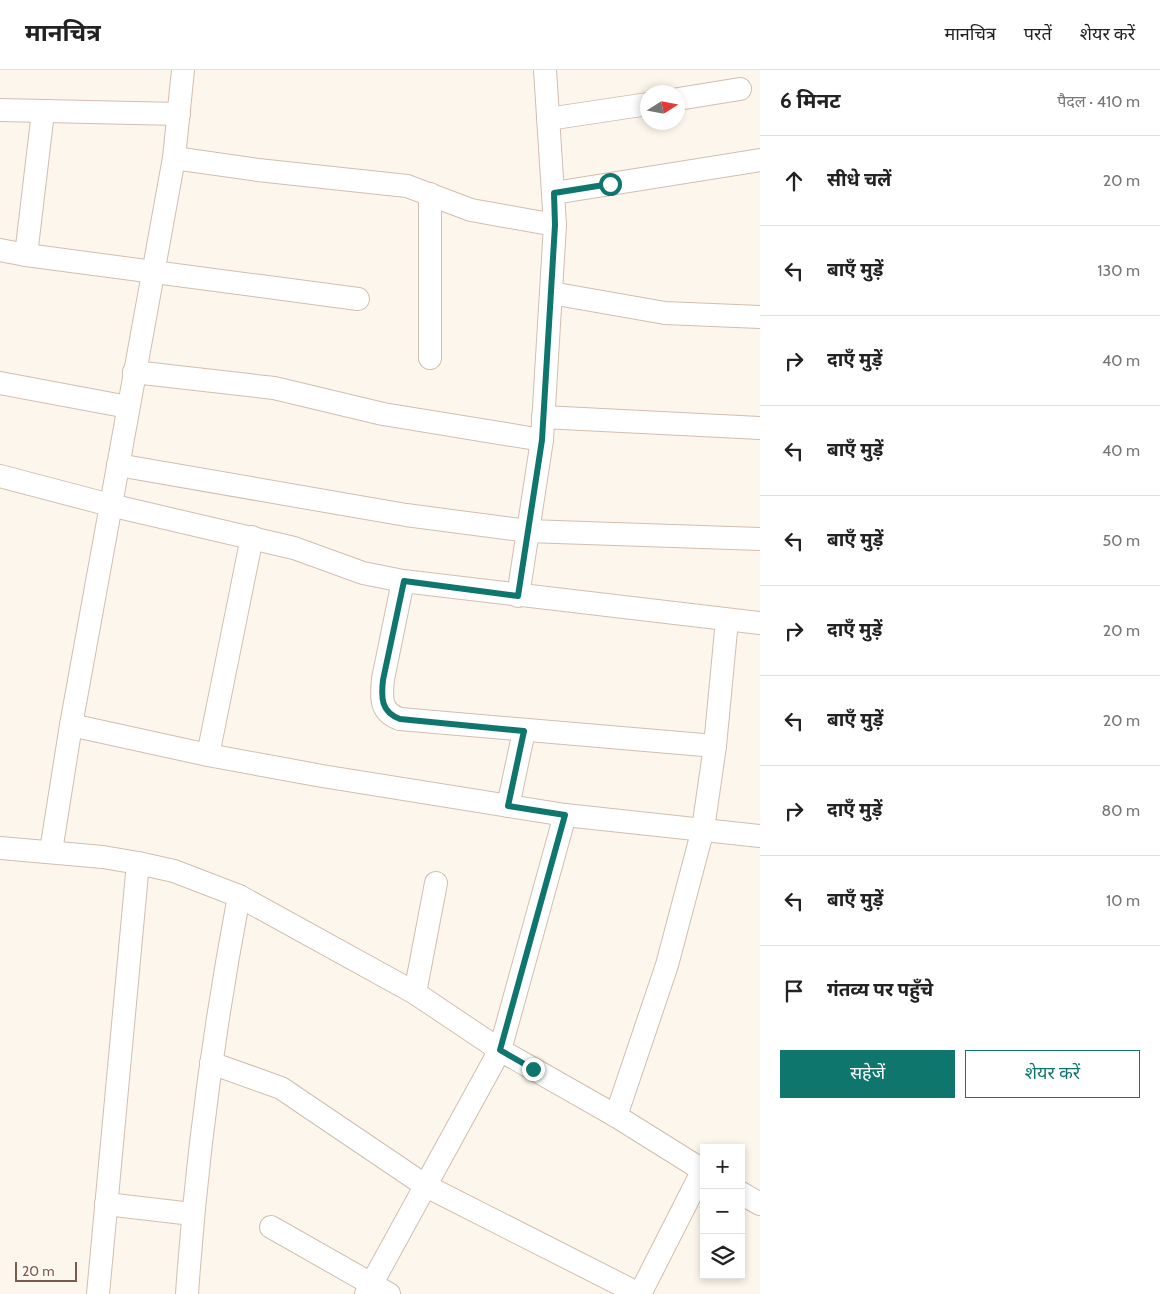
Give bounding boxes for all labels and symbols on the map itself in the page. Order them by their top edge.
north arrow [640,85,685,130]
route start [599,173,622,196]
route end [522,1058,545,1081]
scale bar [15,1259,78,1282]

